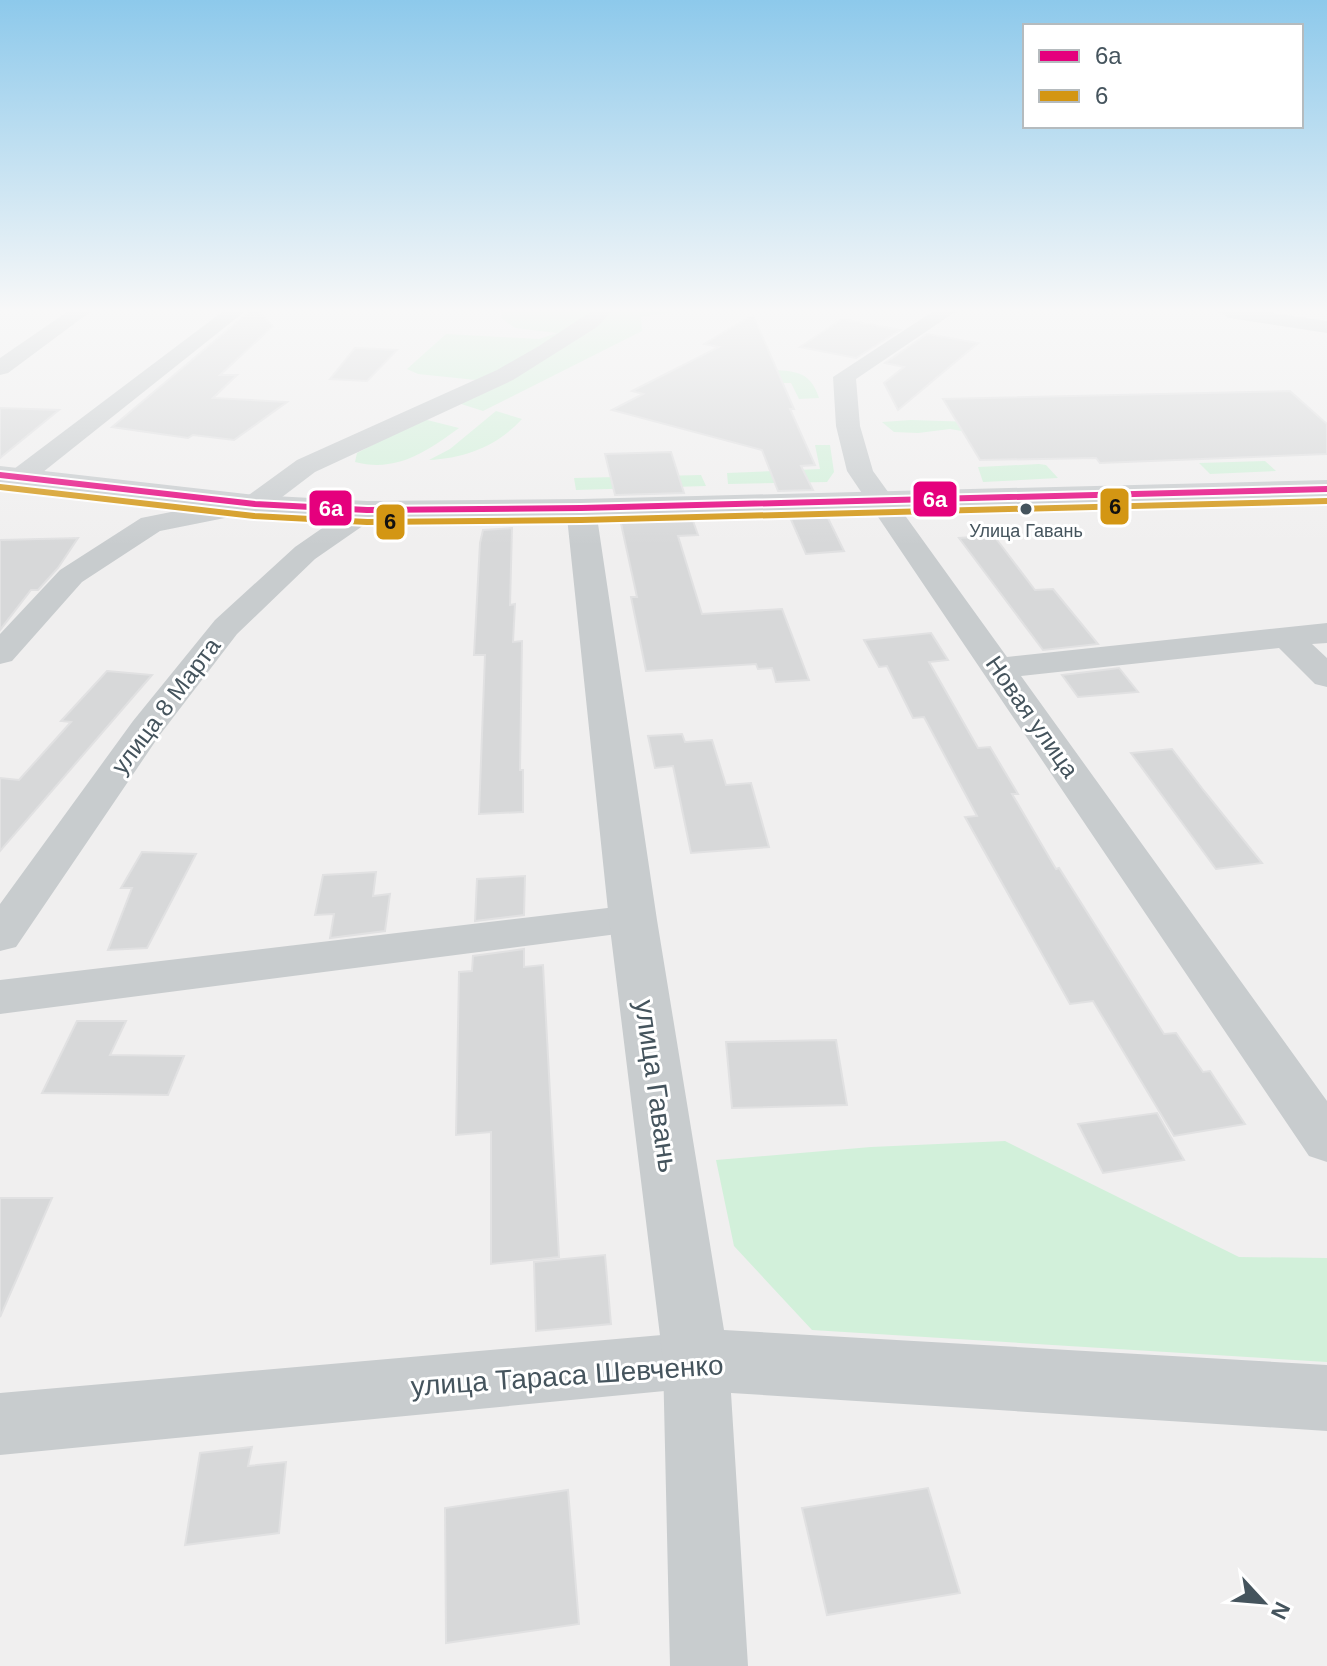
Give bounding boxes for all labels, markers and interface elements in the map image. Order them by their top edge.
legend [1023,24,1303,128]
text: 6а [1095,42,1122,69]
text: 6 [1095,82,1108,109]
line badge: 6а [912,480,958,518]
text: 6а [923,487,948,512]
line badge: 6 [1099,487,1130,526]
line badge: 6а [308,489,353,527]
text: 6 [1109,494,1121,519]
text: 6а [319,496,344,521]
marker: Улица Гавань [1018,501,1034,517]
line badge: 6 [375,503,406,541]
text: 6 [384,509,396,534]
place label: Улица Гавань [969,521,1083,541]
street label: улица 8 Марта [106,632,226,779]
street label: Новая улица [981,651,1085,783]
street label: улица Гавань [629,998,684,1174]
street label: улица Тараса Шевченко [410,1349,724,1402]
north arrow [1223,1562,1303,1642]
text: N [1266,1598,1295,1623]

